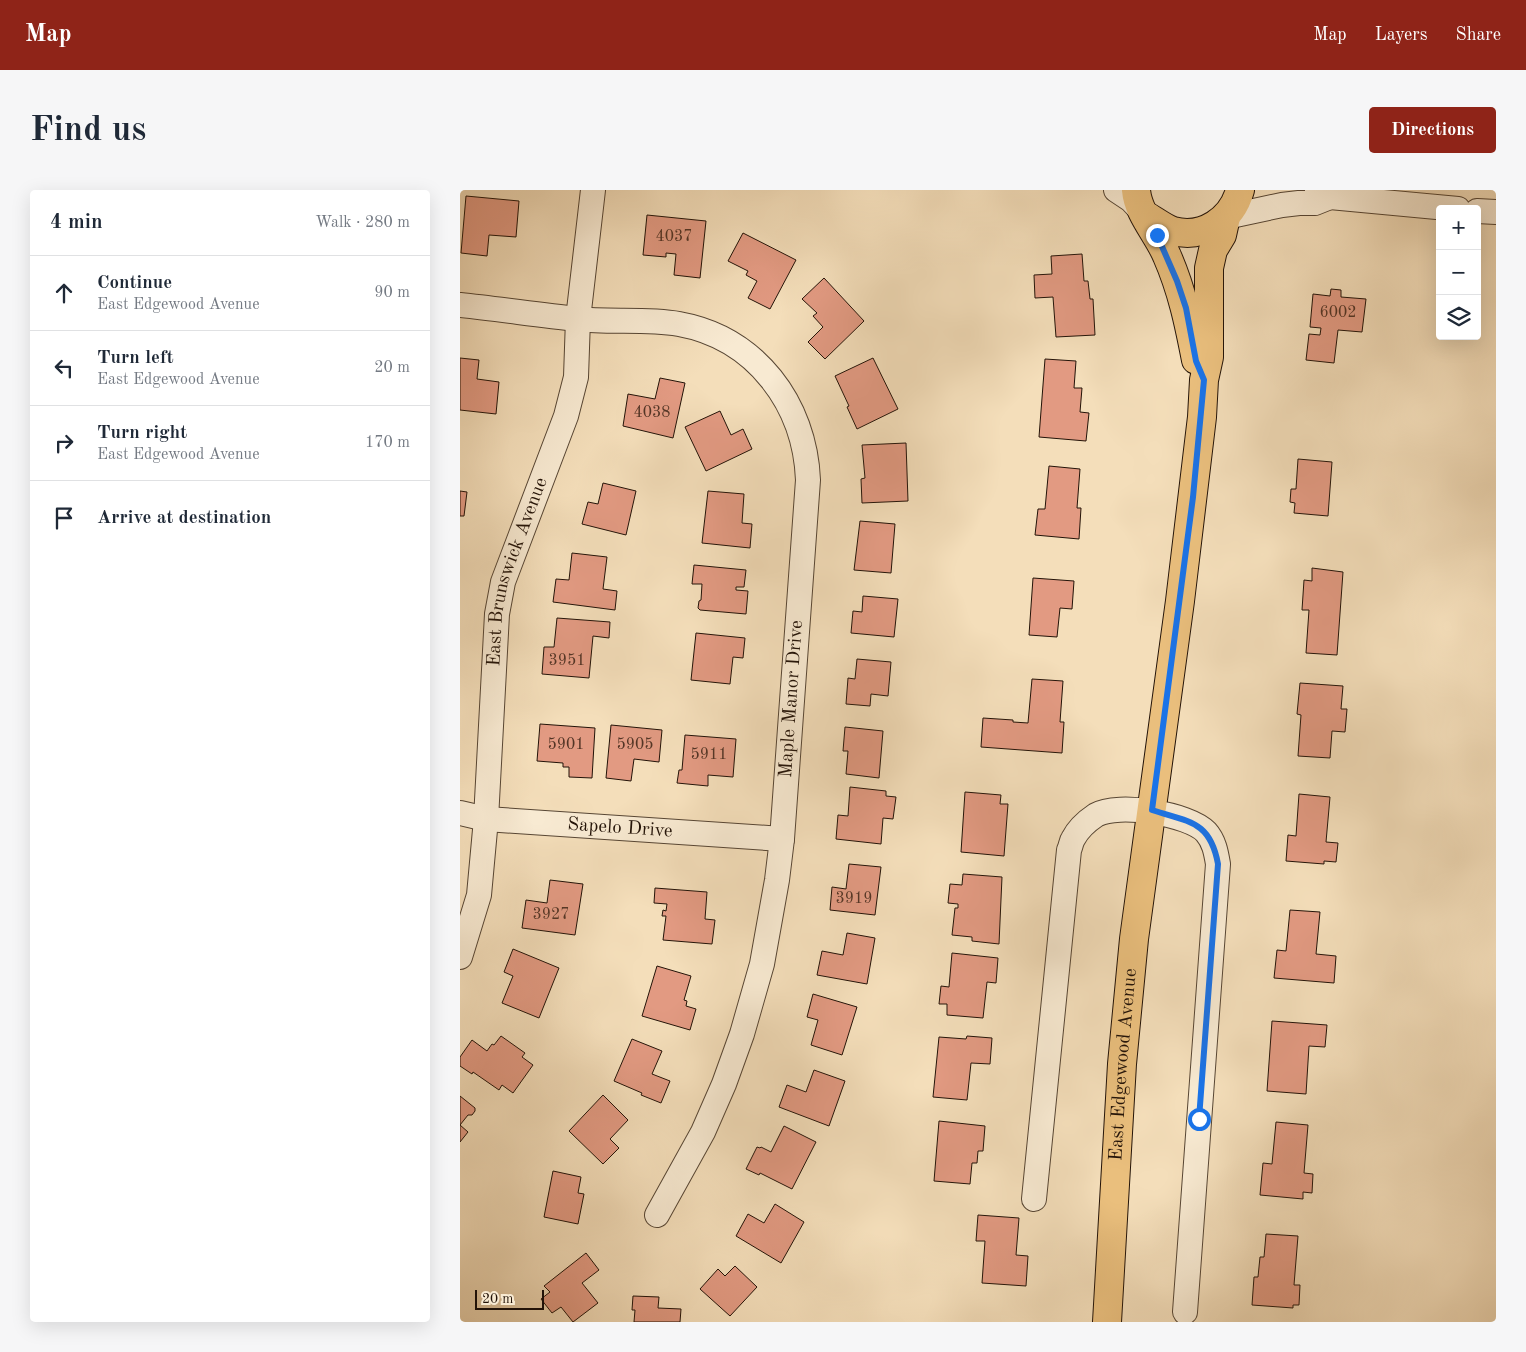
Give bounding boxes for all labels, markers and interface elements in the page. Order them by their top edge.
text: Map [25,23,72,47]
text: Map [1313,26,1347,44]
text: Layers [1375,26,1427,44]
text: Share [1455,26,1501,44]
button: Directions [1369,107,1496,153]
text: Find us [30,113,146,148]
map controls [1436,205,1481,340]
button: + [1436,205,1481,250]
text: 4 min [50,212,103,233]
text: Walk · 280 m [315,215,410,231]
route end [1146,224,1169,247]
house number: 4037 [655,229,693,245]
button: − [1436,250,1481,295]
text: Continue [97,274,172,293]
icon: ahead [50,279,78,307]
text: 90 m [374,285,410,301]
button: layers [1436,295,1481,340]
text: East Edgewood Avenue [97,297,260,313]
house number: 6002 [1319,305,1357,321]
text: Turn left [97,349,174,368]
icon: left [50,354,78,382]
text: 20 m [374,360,410,376]
text: East Edgewood Avenue [97,372,260,388]
house number: 4038 [633,405,671,421]
text: Turn right [97,424,187,443]
icon: right [50,429,78,457]
text: 170 m [365,435,410,451]
text: East Edgewood Avenue [97,447,260,463]
street label: East Brunswick Avenue [485,475,551,667]
icon: arrive [50,504,78,532]
text: Arrive at destination [97,509,271,528]
street label: Maple Manor Drive [777,619,807,779]
house number: 3951 [548,653,586,669]
house number: 5901 [547,737,585,753]
house number: 5905 [616,737,654,753]
house number: 5911 [690,747,728,763]
street label: Sapelo Drive [567,815,673,841]
house number: 3919 [835,891,873,907]
house number: 3927 [532,907,570,923]
street label: East Edgewood Avenue [1107,967,1141,1161]
route start [1188,1108,1211,1131]
scale bar [475,1287,544,1310]
text: 20 m [482,1292,513,1306]

